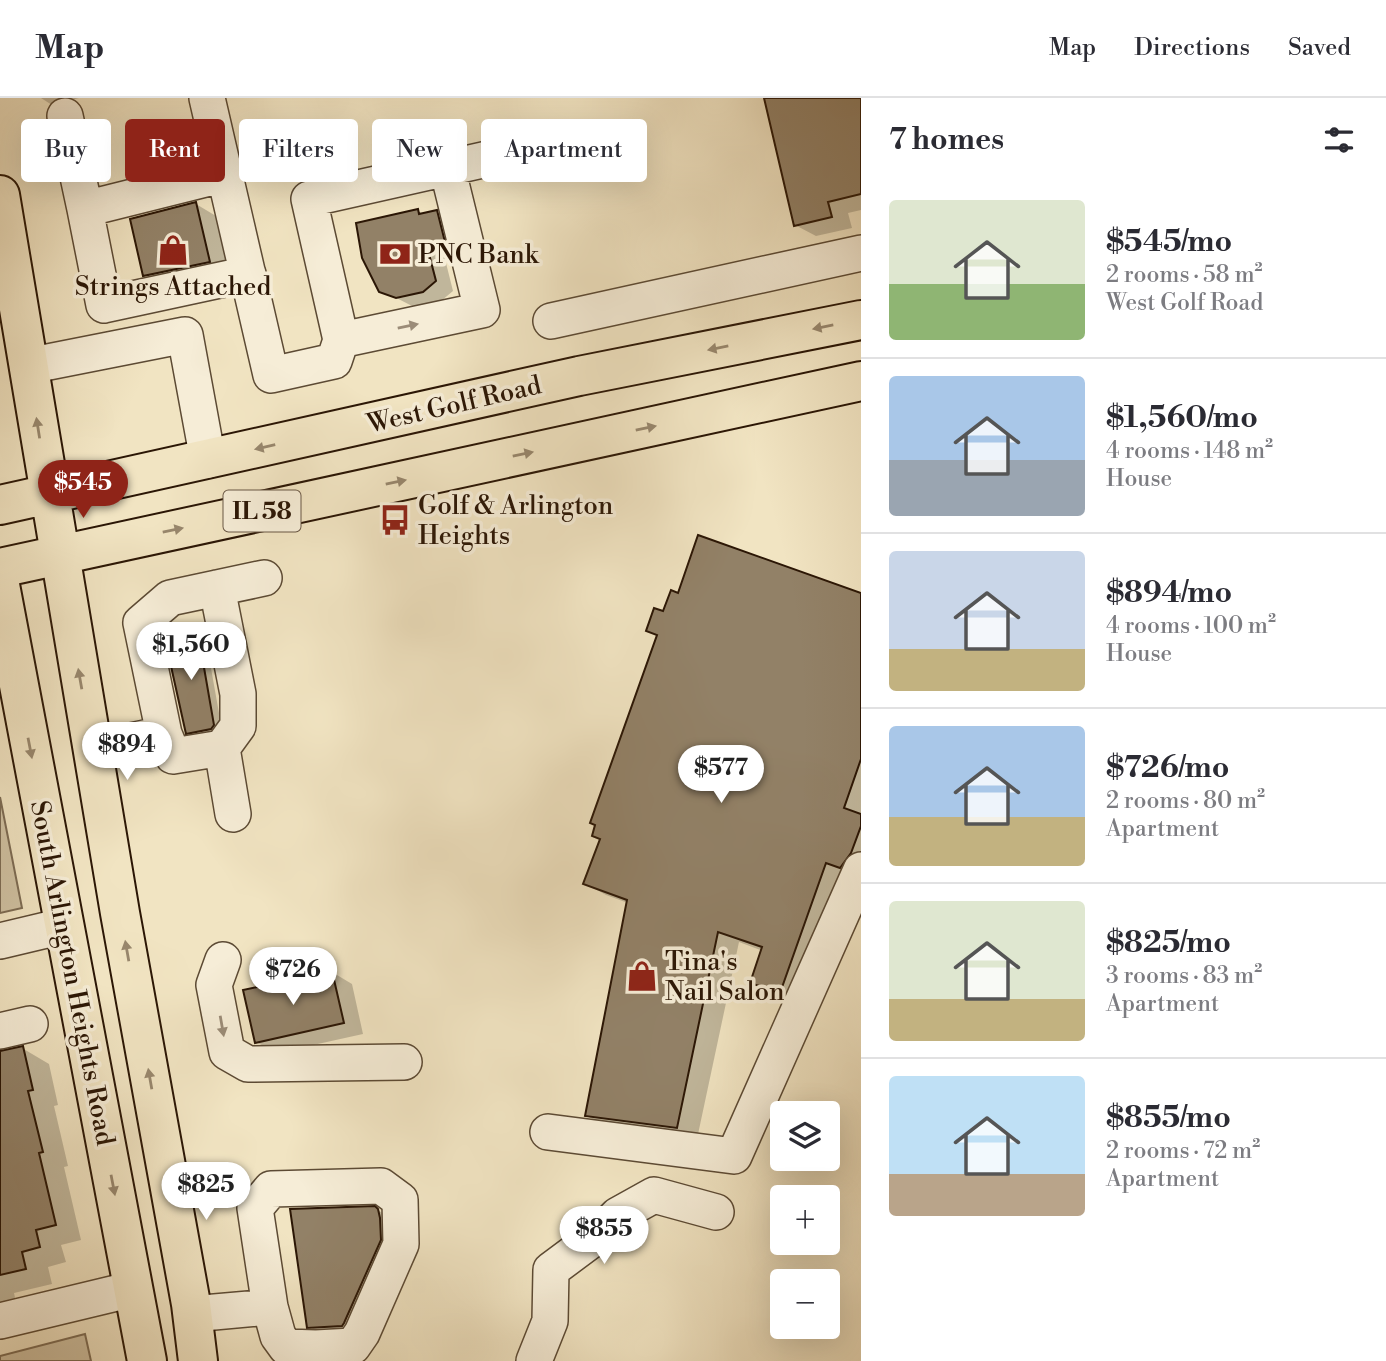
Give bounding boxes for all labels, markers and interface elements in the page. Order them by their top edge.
text: Map [35,28,104,69]
text: Map [1049,33,1096,63]
text: Directions [1134,33,1250,63]
text: Saved [1288,33,1351,63]
chip: Buy [21,119,111,182]
chip: Rent [125,119,225,182]
chip: Filters [239,119,358,182]
chip: New [372,119,467,182]
chip: Apartment [481,119,647,182]
text: 7 homes [889,121,1004,159]
icon: filters [1320,121,1358,159]
text: $545/mo [1106,223,1232,261]
icon: home [945,228,1029,312]
shop icon: Strings Attached [156,233,190,267]
bank icon: PNC Bank [378,237,412,271]
place label: PNC Bank [418,239,540,271]
text: 2 rooms · 58 m² [1106,261,1263,289]
place label: Strings Attached [75,271,271,303]
text: West Golf Road [1106,289,1263,317]
one-way arrow [397,320,419,331]
one-way arrow [812,322,834,333]
one-way arrow [707,343,729,354]
street label: West Golf Road [363,369,545,441]
text: $1,560/mo [1106,399,1258,437]
icon: home [945,404,1029,488]
one-way arrow [32,417,43,439]
one-way arrow [635,422,657,433]
text: 4 rooms · 148 m² [1106,437,1273,465]
one-way arrow [254,441,276,452]
one-way arrow [512,449,534,460]
pin: $545 [42,460,124,520]
text: House [1106,465,1172,493]
text: $545 [54,469,112,497]
one-way arrow [385,476,407,487]
road number: IL 58 [224,490,300,532]
place label: Golf & Arlington Heights [418,490,613,552]
bus stop icon: Golf & Arlington Heights [378,503,412,537]
one-way arrow [162,524,184,535]
text: $894/mo [1106,574,1232,612]
icon: home [945,579,1029,663]
text: 4 rooms · 100 m² [1106,612,1276,640]
pin: $1,560 [134,622,248,682]
text: $1,560 [152,631,230,659]
text: House [1106,640,1172,668]
one-way arrow [74,668,85,690]
pin: $894 [86,722,168,782]
text: $894 [98,731,156,759]
one-way arrow [25,737,36,759]
pin: $577 [680,746,762,805]
text: $726/mo [1106,749,1229,787]
text: $577 [694,754,748,782]
icon: home [945,754,1029,838]
text: 2 rooms · 80 m² [1106,787,1265,815]
street label: South Arlington Heights Road [23,798,121,1149]
text: Apartment [1106,815,1219,843]
text: $825/mo [1106,924,1231,962]
icon: home [945,929,1029,1013]
one-way arrow [121,940,132,962]
place label: Tina's Nail Salon [665,946,785,1008]
pin: $726 [252,948,334,1007]
text: $726 [265,956,321,984]
shop icon: Tina's Nail Salon [625,959,659,993]
text: 3 rooms · 83 m² [1106,962,1262,990]
text: Apartment [1106,990,1219,1018]
one-way arrow [217,1015,228,1037]
one-way arrow [144,1068,155,1090]
text: $855/mo [1106,1099,1231,1137]
map controls [770,1101,840,1339]
button: layers [770,1101,840,1171]
icon: home [945,1104,1029,1188]
text: 2 rooms · 72 m² [1106,1137,1260,1165]
pin: $825 [165,1162,247,1222]
text: Apartment [1106,1165,1219,1193]
text: $825 [178,1171,234,1199]
one-way arrow [108,1174,119,1196]
button: + [770,1185,840,1255]
pin: $855 [563,1206,645,1266]
text: $855 [576,1215,632,1243]
button: − [770,1269,840,1339]

